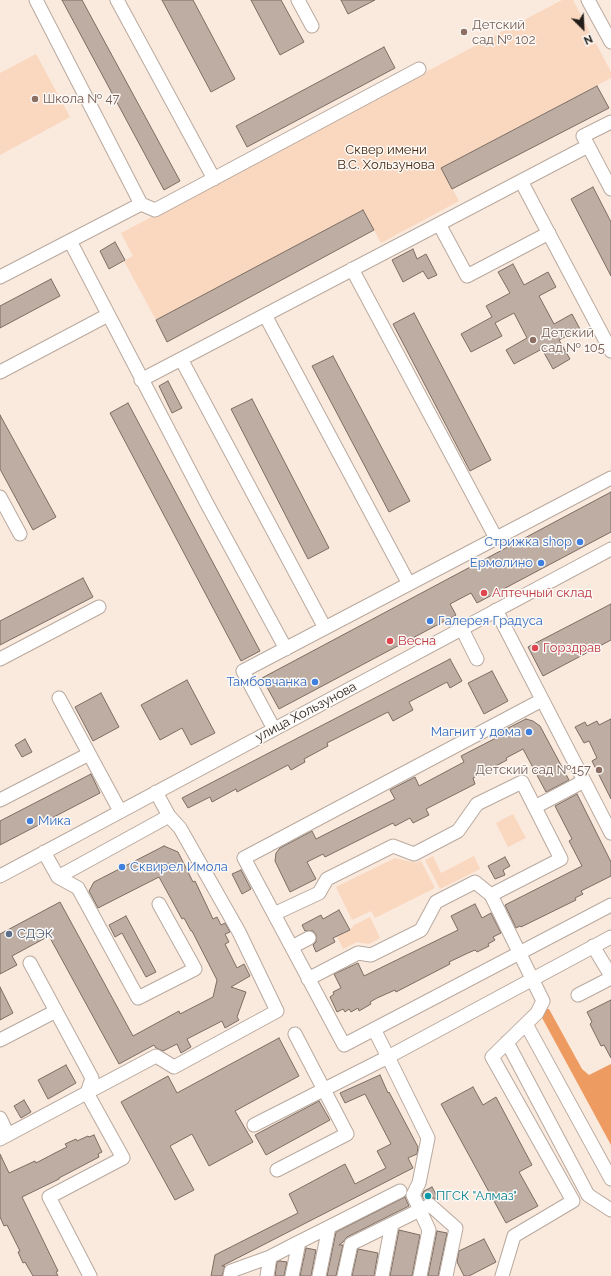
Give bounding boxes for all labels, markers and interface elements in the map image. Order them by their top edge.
north arrow [563,8,603,48]
place label: Детский сад № 102 [472,17,536,48]
marker: Детский сад № 102 [459,27,469,37]
text: N [582,32,595,47]
place label: Школа № 47 [43,91,119,107]
marker: Школа № 47 [30,94,40,104]
park label: Сквер имени В.С. Хользунова [337,142,435,173]
place label: Детский сад № 105 [541,325,605,356]
marker: Детский сад № 105 [528,335,538,345]
place label: Стрижка shop [484,534,572,550]
marker: Стрижка shop [575,537,585,547]
place label: Ермолино [470,555,533,571]
marker: Ермолино [536,558,546,568]
place label: Аптечный склад [492,585,592,601]
marker: Аптечный склад [479,588,489,598]
place label: Галерея Градуса [438,613,543,629]
marker: Галерея Градуса [425,616,435,626]
place label: Весна [398,633,436,649]
marker: Весна [385,636,395,646]
place label: Горздрав [543,640,601,656]
marker: Горздрав [530,643,540,653]
place label: Тамбовчанка [226,674,307,690]
marker: Тамбовчанка [310,677,320,687]
street label: улица Хользунова [253,679,359,745]
place label: Магнит у дома [431,724,521,740]
marker: Магнит у дома [524,727,534,737]
place label: Детский сад №157 [475,762,591,778]
marker: Детский сад №157 [594,765,604,775]
place label: Мика [38,813,71,829]
marker: Мика [25,816,35,826]
place label: Сквирел Имола [130,859,228,875]
marker: Сквирел Имола [117,862,127,872]
place label: СДЭК [17,926,53,942]
marker: СДЭК [4,929,14,939]
place label: ПГСК "Алмаз" [436,1188,517,1204]
marker: ПГСК "Алмаз" [423,1191,433,1201]

